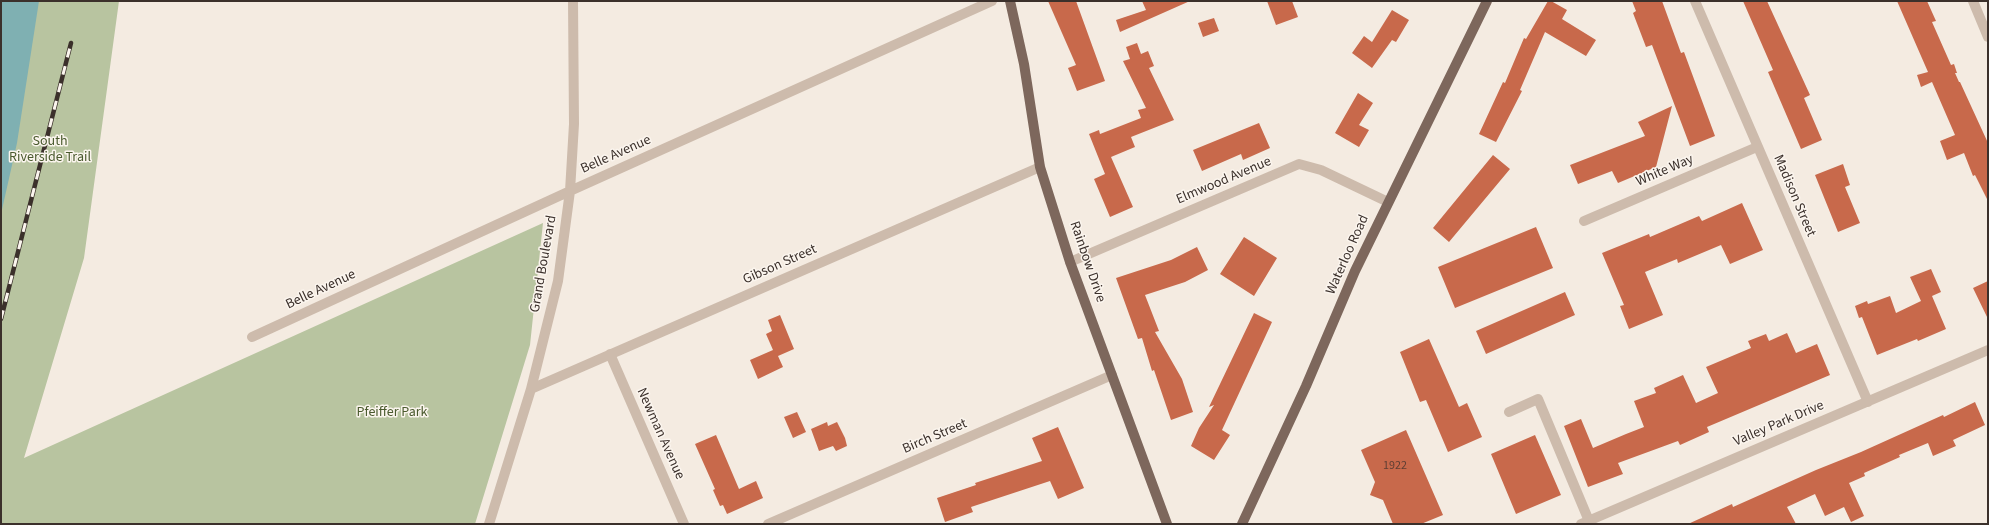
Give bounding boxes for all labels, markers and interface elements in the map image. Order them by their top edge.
street label: Belle Avenue [578,132,654,178]
park label: South Riverside Trail [9,134,91,166]
street label: White Way [1634,151,1696,191]
street label: Madison Street [1769,152,1819,240]
street label: Elmwood Avenue [1174,153,1274,209]
street label: Waterloo Road [1323,212,1373,298]
street label: Grand Boulevard [527,214,561,314]
street label: Rainbow Drive [1065,219,1109,305]
street label: Gibson Street [741,241,819,289]
street label: Belle Avenue [283,266,359,314]
street label: Newman Avenue [632,386,688,482]
street label: Valley Park Drive [1731,397,1827,451]
park label: Pfeiffer Park [357,405,427,421]
street label: Birch Street [900,416,970,458]
house number: 1922 [1383,459,1407,473]

